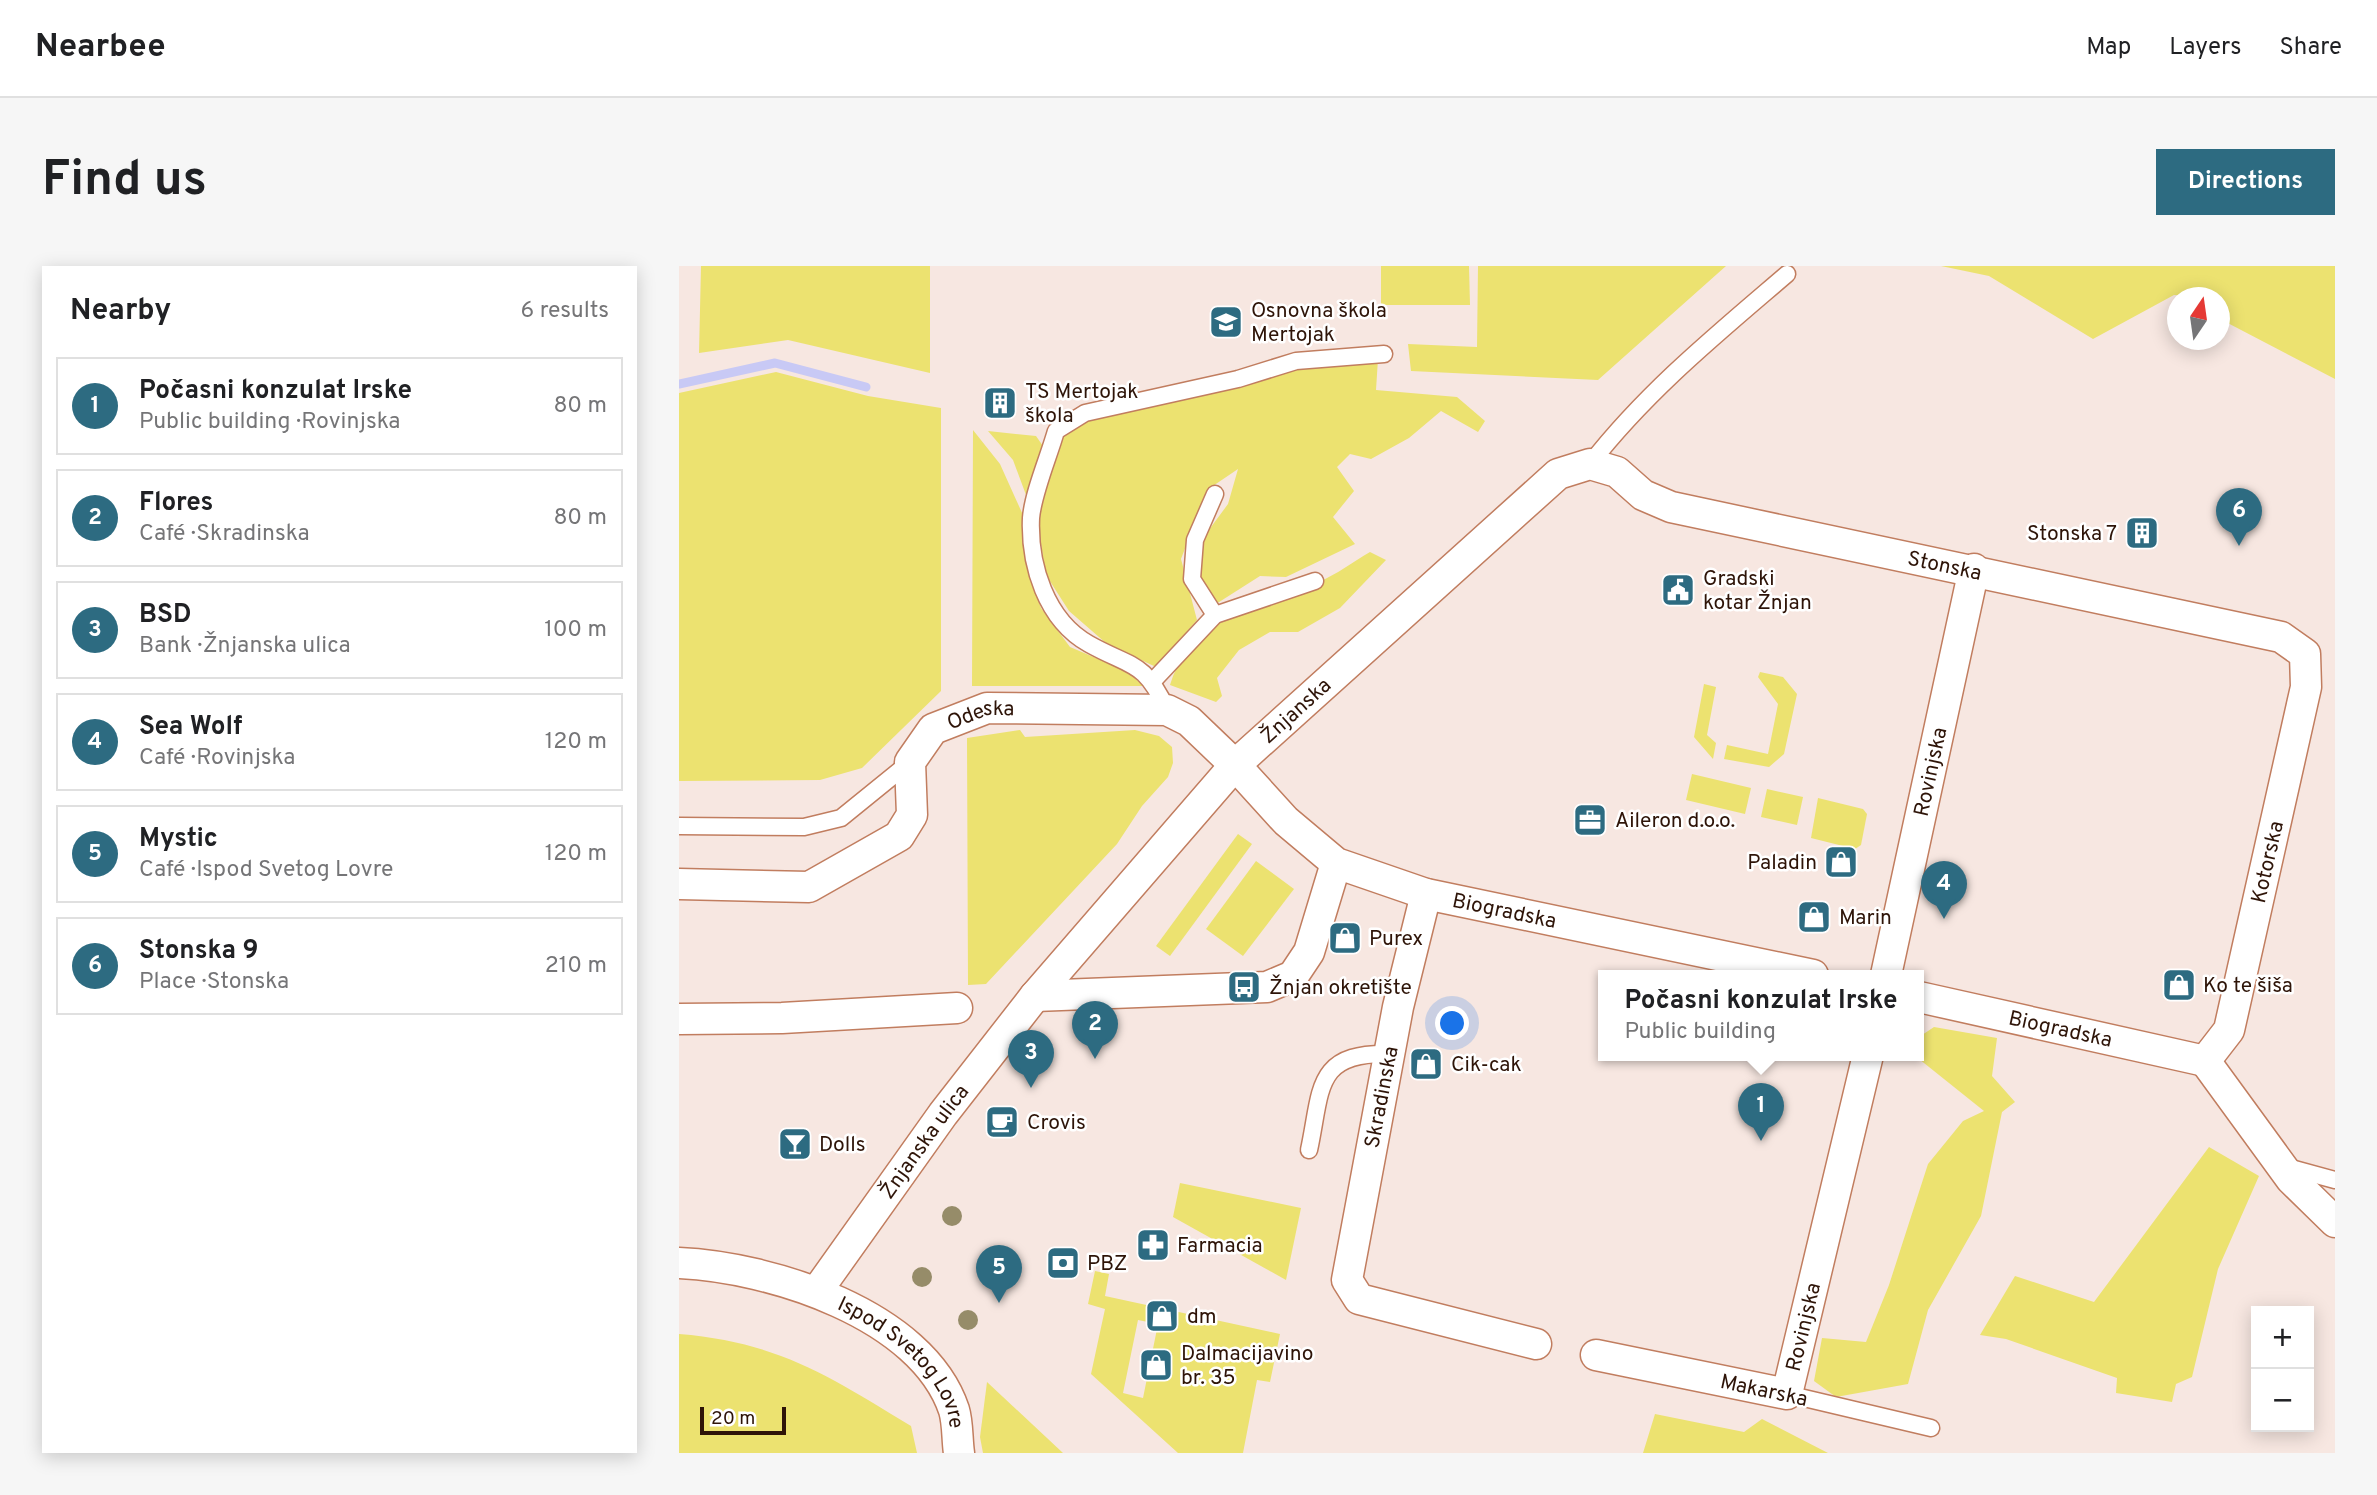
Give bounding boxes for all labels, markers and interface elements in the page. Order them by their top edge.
text: Nearbee [35,27,166,69]
text: Map [2086,33,2131,63]
text: Layers [2169,33,2241,63]
text: Share [2279,33,2342,63]
button: Directions [2156,149,2335,215]
text: Find us [42,151,207,213]
north arrow [2167,287,2230,350]
text: Nearby [70,293,171,330]
text: 6 results [521,297,609,326]
place label: Osnovna škola Mertojak [1251,298,1387,349]
school or university icon: Osnovna škola Mertojak [1207,303,1245,341]
text: Počasni konzulat Irske [139,375,412,408]
place label: TS Mertojak škola [1025,379,1138,430]
building icon: TS Mertojak škola [981,384,1019,422]
text: 1 [90,392,100,421]
text: 80 m [554,392,607,421]
text: Public building · Rovinjska [139,408,400,437]
text: Flores [139,487,213,520]
pin: 6 [2216,488,2262,546]
text: 2 [88,504,102,533]
text: 80 m [554,504,607,533]
building icon: Stonska 7 [2123,514,2161,552]
text: Café · Skradinska [139,520,310,549]
place label: Stonska 7 [2027,521,2117,548]
street label: Stonska [1905,546,1984,588]
place label: Gradski kotar Žnjan [1703,566,1812,617]
public building icon: Gradski kotar Žnjan [1659,571,1697,609]
text: BSD [139,599,191,632]
text: 3 [88,616,102,645]
text: 100 m [544,616,607,645]
text: Bank · Žnjanska ulica [139,632,351,661]
street label: Žnjanska [1255,673,1338,750]
street label: Odeska [943,696,1015,737]
text: Sea Wolf [139,711,242,744]
street label: Rovinjska [1909,725,1954,819]
text: 4 [88,728,102,757]
text: 120 m [545,728,607,757]
text: Café · Rovinjska [139,744,295,773]
office icon: Aileron d.o.o. [1571,801,1609,839]
place label: Aileron d.o.o. [1615,808,1735,835]
street label: Kotorska [2246,819,2291,906]
text: Mystic [139,823,218,856]
text: 5 [88,840,102,869]
text: 120 m [545,840,607,869]
shop icon: Paladin [1822,843,1860,881]
place label: Paladin [1747,850,1817,877]
text: Café · Ispod Svetog Lovre [139,856,393,885]
pin: 4 [1921,861,1967,919]
street label: Biogradska [1450,888,1559,936]
shop icon: Marin [1795,898,1833,936]
place label: Marin [1839,905,1892,932]
shop icon: Purex [1326,919,1364,957]
place label: Purex [1369,926,1423,953]
text: Stonska 9 [139,935,259,968]
text: 6 [88,952,102,981]
text: 210 m [545,952,607,981]
shop icon: Ko te šiša [2160,966,2198,1004]
text: Place · Stonska [139,968,289,997]
bus stop icon: Žnjan okretište [1225,968,1263,1006]
popup [1598,970,1924,1061]
place label: Ko te šiša [2203,973,2293,1000]
place label: Žnjan okretište [1269,974,1412,1002]
text: Počasni konzulat Irske [1624,985,1898,1018]
pin: 2 [1072,1001,1118,1059]
street label: Biogradska [2006,1005,2115,1055]
your location [1435,1006,1469,1040]
text: Public building [1624,1018,1776,1047]
pin: 3 [1008,1030,1054,1088]
street label: Skradinska [1359,1044,1406,1151]
shop icon: Cik-cak [1407,1045,1445,1083]
place label: Cik-cak [1451,1052,1522,1079]
street label: Žnjanska ulica [874,1080,976,1205]
pin: 1 [1738,1083,1784,1141]
cafe icon: Crovis [983,1103,1021,1141]
place label: Crovis [1027,1110,1086,1137]
bar icon: Dolls [776,1125,814,1163]
place label: Dolls [819,1132,866,1159]
pharmacy icon: Farmacia [1134,1226,1172,1264]
place label: Farmacia [1177,1233,1263,1260]
bank icon: PBZ [1044,1244,1082,1282]
pin: 5 [976,1245,1022,1303]
place label: PBZ [1087,1251,1127,1278]
street label: Rovinjska [1781,1280,1828,1374]
street label: Ispod Svetog Lovre [833,1291,969,1430]
shop icon: dm [1143,1297,1181,1335]
place label: dm [1187,1304,1217,1331]
map controls [2251,1306,2314,1432]
button: + [2251,1306,2314,1369]
place label: Dalmacijavino br. 35 [1181,1341,1314,1392]
shop icon: Dalmacijavino br. 35 [1137,1346,1175,1384]
street label: Makarska [1717,1369,1810,1414]
button: − [2251,1369,2314,1432]
scale bar [700,1404,786,1436]
text: 20 m [711,1407,755,1431]

